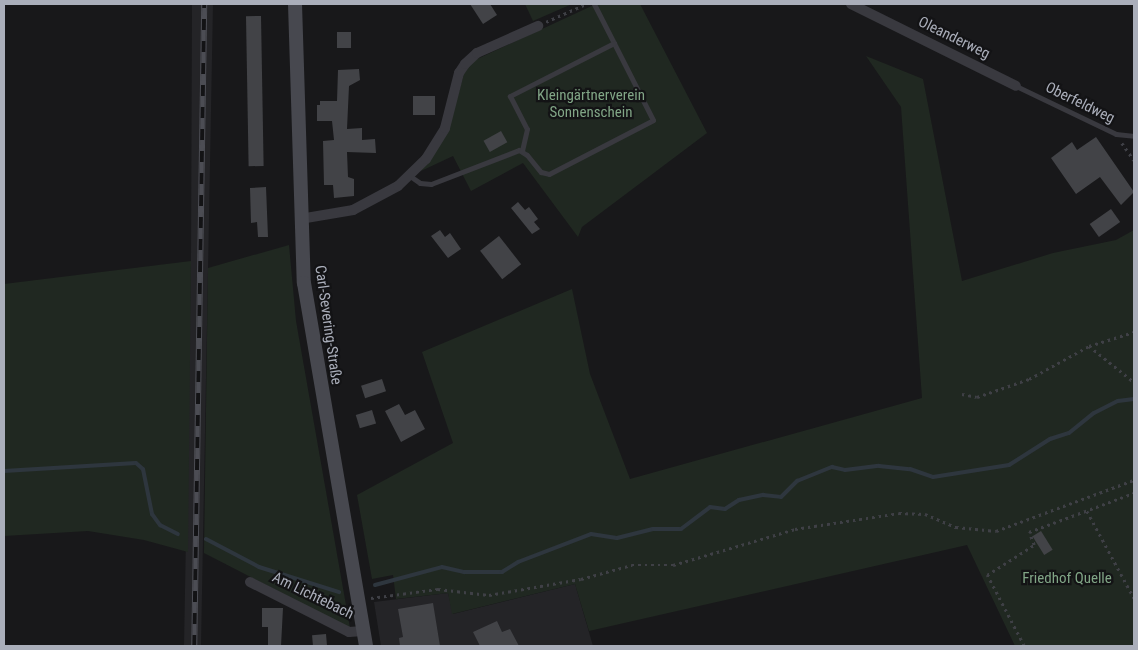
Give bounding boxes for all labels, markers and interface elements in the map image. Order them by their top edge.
street label: Oleanderweg [915,13,993,63]
street label: Oberfeldweg [1042,79,1118,127]
park label: Kleingärtnerverein Sonnenschein [537,86,645,121]
street label: Carl-Severing-Straße [311,264,345,386]
street label: Am Lichtebach [269,569,357,623]
park label: Friedhof Quelle [1022,570,1112,588]

